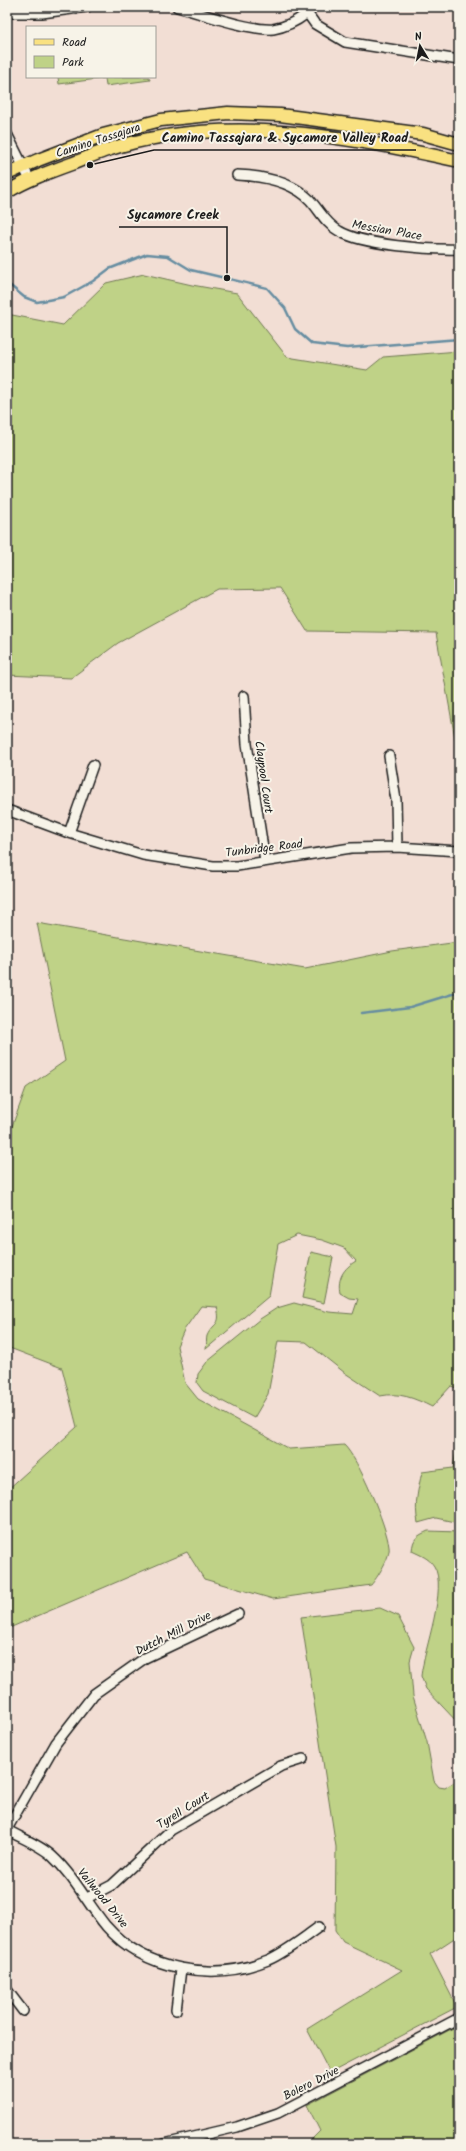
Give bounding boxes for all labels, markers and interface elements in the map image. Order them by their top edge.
legend [26,26,156,78]
north arrow [400,26,440,66]
text: N [413,28,423,47]
text: Road [62,33,87,52]
text: Park [62,53,84,72]
street label: Camino Tassajara [53,118,143,163]
callout: Camino Tassajara & Sycamore Valley Road [154,125,416,150]
text: Camino Tassajara & Sycamore Valley Road [162,128,409,149]
callout: Sycamore Creek [119,202,227,227]
text: Sycamore Creek [127,205,219,226]
street label: Messian Place [350,215,424,246]
street label: Claypool Court [249,740,278,815]
street label: Tunbridge Road [224,834,305,863]
street label: Dutch Mill Drive [132,1606,215,1661]
street label: Tyrell Court [153,1787,214,1834]
street label: Vailwood Drive [72,1864,133,1933]
street label: Bolero Drive [280,2061,343,2106]

